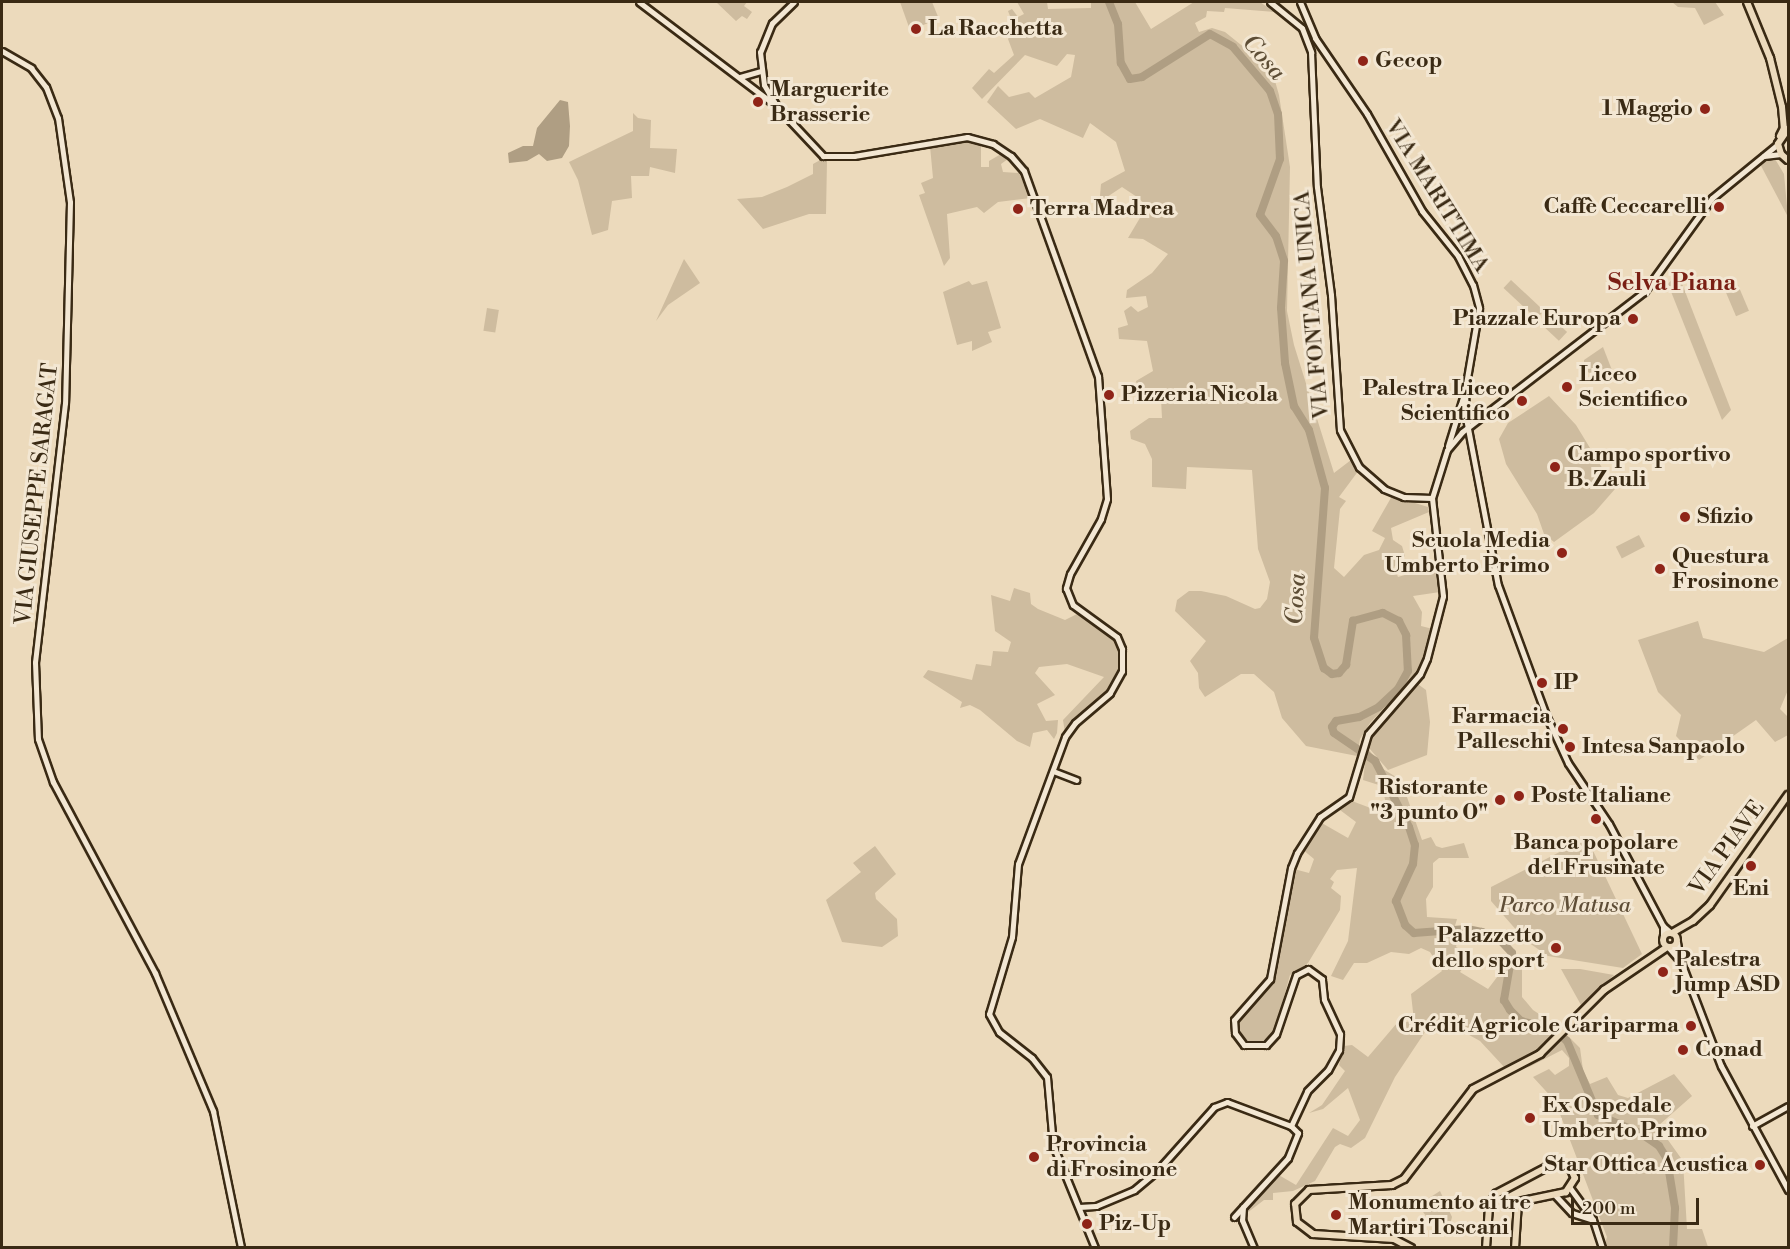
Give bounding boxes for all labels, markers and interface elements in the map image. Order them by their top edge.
place label: La Racchetta [928,16,1063,42]
marker: La Racchetta [909,22,923,36]
water label: Cosa [1235,29,1291,87]
place label: Gecop [1375,48,1443,74]
marker: Gecop [1356,54,1370,68]
place label: Marguerite Brasserie [770,76,889,128]
marker: Marguerite Brasserie [751,95,765,109]
place label: 1 Maggio [1602,96,1693,122]
marker: 1 Maggio [1698,102,1712,116]
street label: VIA MARITTIMA [1379,115,1495,277]
street label: VIA FONTANA UNICA [1289,190,1335,420]
place label: Caffè Ceccarelli [1543,194,1707,220]
place label: Terra Madrea [1030,196,1174,222]
marker: Caffè Ceccarelli [1712,200,1726,214]
marker: Terra Madrea [1011,202,1025,216]
district label: Selva Piana [1608,270,1736,298]
place label: Piazzale Europa [1453,306,1621,332]
marker: Piazzale Europa [1626,312,1640,326]
place label: Liceo Scientifico [1579,361,1688,412]
street label: VIA GIUSEPPE SARAGAT [10,362,64,626]
place label: Palestra Liceo Scientifico [1363,375,1510,427]
marker: Liceo Scientifico [1560,380,1574,394]
place label: Pizzeria Nicola [1121,382,1278,408]
marker: Pizzeria Nicola [1102,388,1116,402]
marker: Palestra Liceo Scientifico [1515,394,1529,408]
place label: Campo sportivo B. Zauli [1567,441,1731,493]
marker: Campo sportivo B. Zauli [1548,460,1562,474]
place label: Sfizio [1697,504,1753,530]
marker: Sfizio [1678,510,1692,524]
place label: Scuola Media Umberto Primo [1384,527,1550,578]
place label: Questura Frosinone [1672,543,1779,594]
marker: Scuola Media Umberto Primo [1555,546,1569,560]
marker: Questura Frosinone [1653,562,1667,576]
water label: Cosa [1281,572,1313,626]
place label: IP [1554,670,1578,696]
marker: IP [1535,676,1549,690]
place label: Farmacia Palleschi [1452,703,1551,754]
marker: Farmacia Palleschi [1556,722,1570,736]
place label: Intesa Sanpaolo [1582,734,1745,760]
marker: Intesa Sanpaolo [1563,740,1577,754]
place label: Ristorante "3 punto 0" [1370,774,1488,825]
place label: Poste Italiane [1531,783,1671,809]
marker: Poste Italiane [1512,789,1526,803]
marker: Ristorante "3 punto 0" [1493,793,1507,807]
street label: VIA PIAVE [1684,796,1770,900]
marker: Banca popolare del Frusinate [1589,812,1603,826]
place label: Banca popolare del Frusinate [1514,829,1678,880]
marker: Eni [1744,859,1758,873]
place label: Eni [1733,876,1769,902]
park label: Parco Matusa [1499,893,1631,919]
place label: Palazzetto dello sport [1432,922,1544,974]
marker: Palazzetto dello sport [1549,941,1563,955]
place label: Palestra Jump ASD [1675,946,1780,998]
marker: Palestra Jump ASD [1656,965,1670,979]
place label: Crédit Agricole Cariparma [1398,1013,1679,1039]
marker: Crédit Agricole Cariparma [1684,1019,1698,1033]
place label: Conad [1695,1037,1763,1063]
marker: Conad [1676,1043,1690,1057]
place label: Ex Ospedale Umberto Primo [1542,1092,1708,1144]
marker: Ex Ospedale Umberto Primo [1523,1111,1537,1125]
place label: Provincia di Frosinone [1046,1131,1177,1182]
marker: Provincia di Frosinone [1027,1150,1041,1164]
place label: Star Ottica Acustica [1545,1152,1748,1178]
marker: Star Ottica Acustica [1753,1158,1767,1172]
scale bar [1574,1186,1702,1224]
place label: Monumento ai tre Martiri Toscani [1348,1189,1531,1240]
text: 200 m [1582,1197,1636,1220]
marker: Monumento ai tre Martiri Toscani [1329,1208,1343,1222]
place label: Piz-Up [1099,1211,1171,1237]
marker: Piz-Up [1080,1217,1094,1231]

